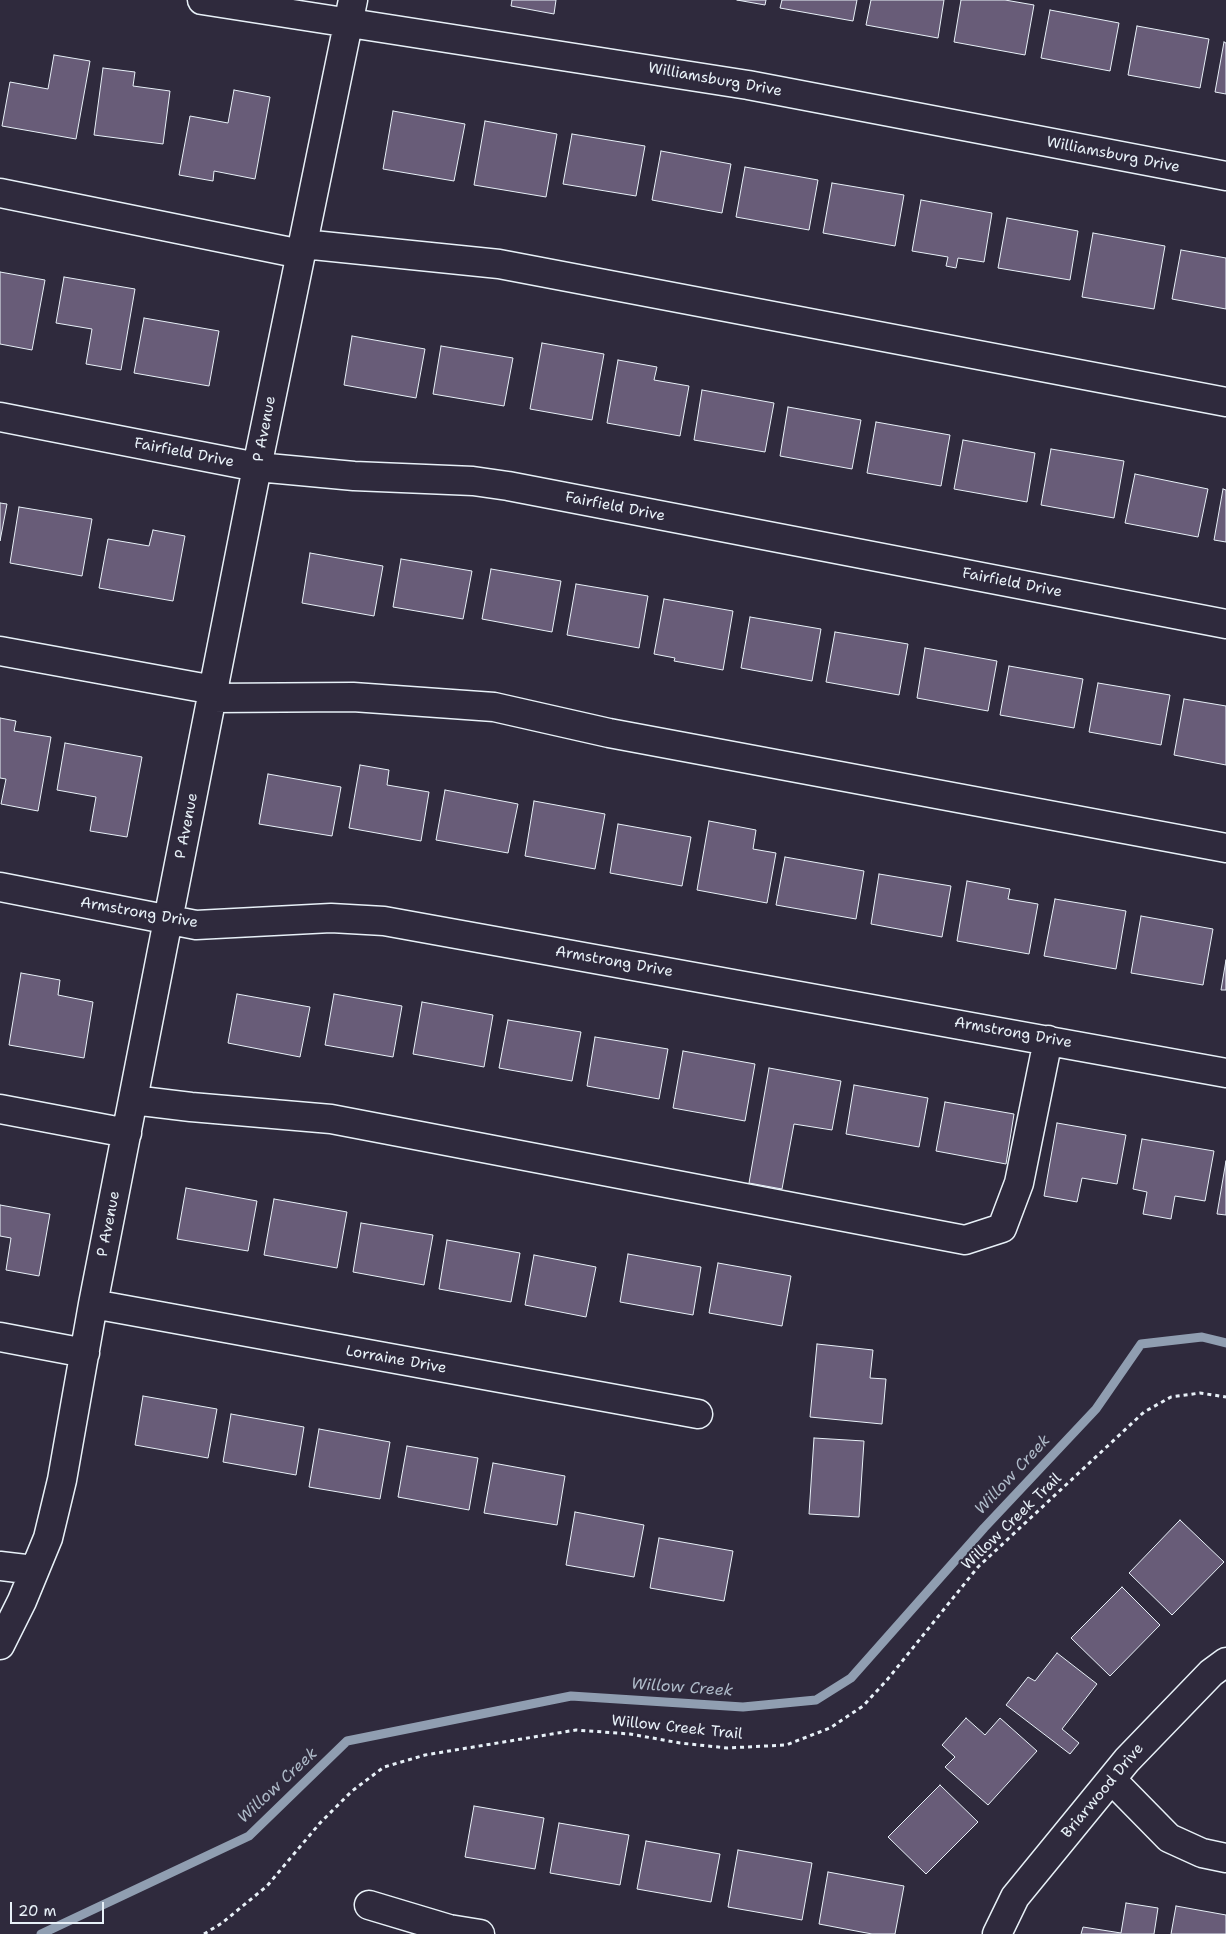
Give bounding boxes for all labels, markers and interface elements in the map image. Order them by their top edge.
street label: Williamsburg Drive [647,59,783,101]
street label: Williamsburg Drive [1045,133,1181,177]
street label: P Avenue [250,395,280,463]
street label: Fairfield Drive [132,434,236,472]
street label: Fairfield Drive [563,488,667,526]
street label: Fairfield Drive [960,564,1064,602]
street label: P Avenue [172,792,202,860]
street label: Armstrong Drive [79,894,199,932]
street label: Armstrong Drive [554,943,674,981]
street label: Armstrong Drive [953,1014,1073,1052]
street label: P Avenue [94,1190,124,1258]
street label: Lorraine Drive [344,1342,448,1378]
water label: Willow Creek [971,1431,1055,1519]
street label: Willow Creek Trail [958,1470,1066,1574]
water label: Willow Creek [630,1675,734,1701]
street label: Willow Creek Trail [611,1712,743,1744]
street label: Briarwood Drive [1058,1740,1148,1842]
water label: Willow Creek [234,1744,322,1828]
scale bar [12,1892,106,1924]
text: 20 m [18,1901,57,1921]

